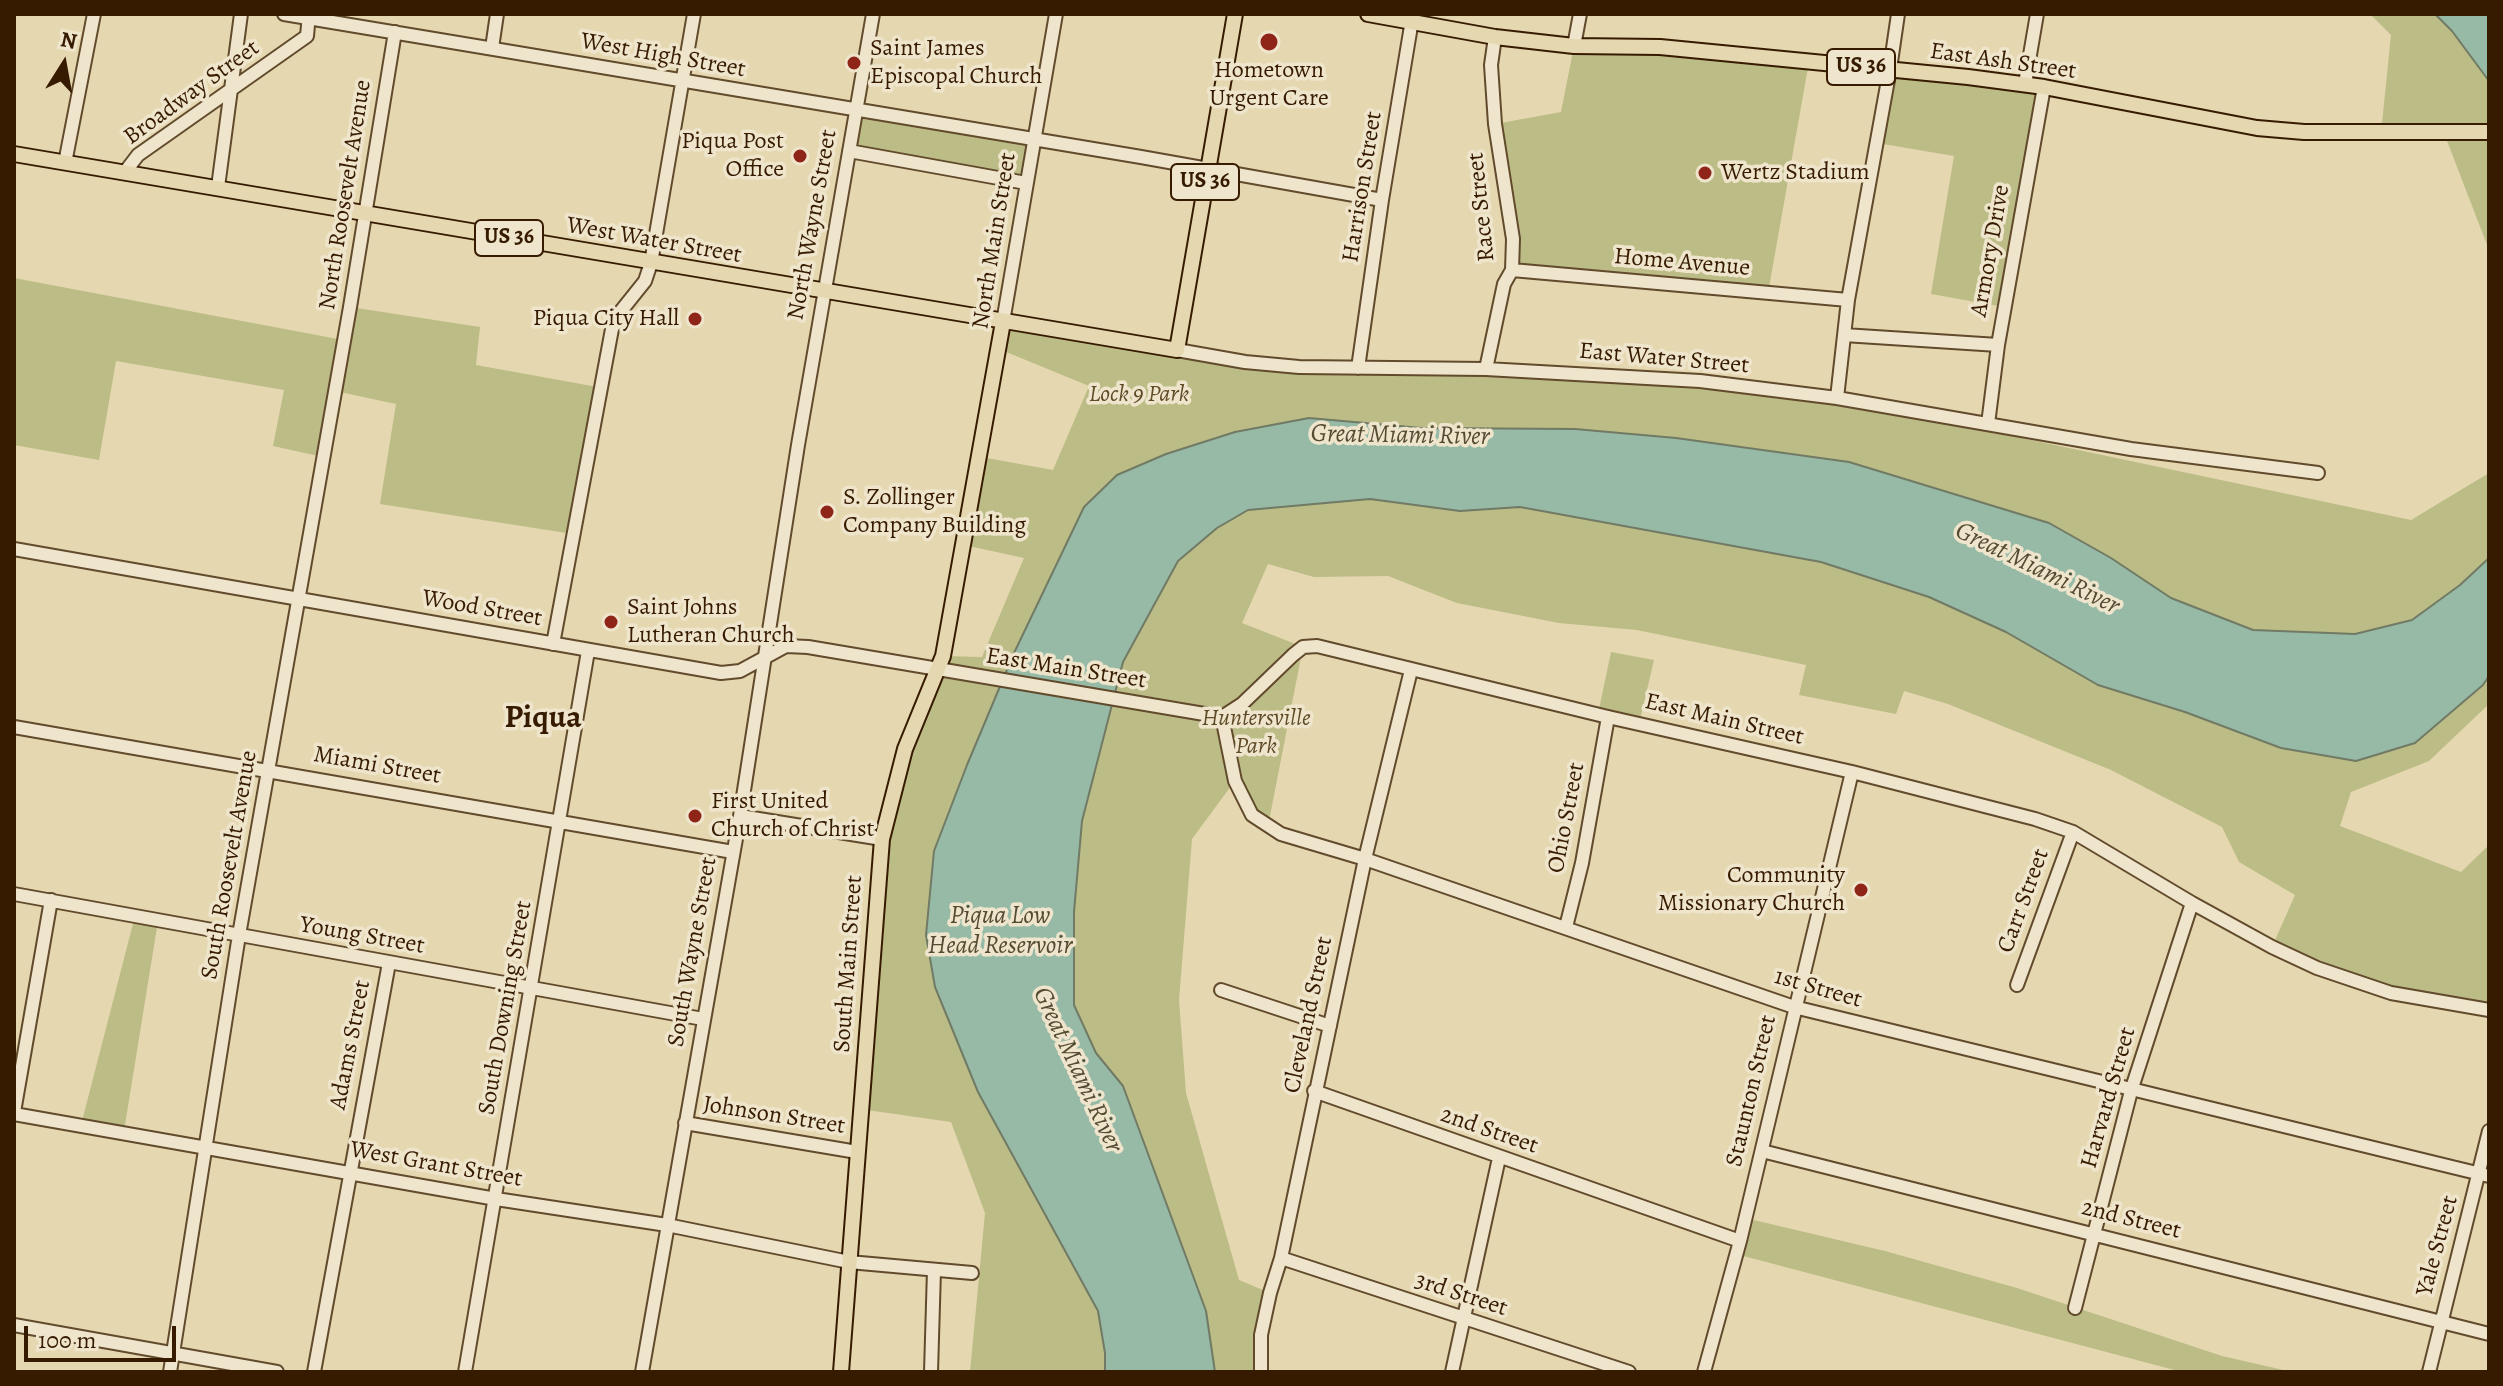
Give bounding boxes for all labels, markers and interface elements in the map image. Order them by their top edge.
north arrow [24,24,104,104]
text: N [58,24,79,57]
street label: West High Street [578,27,748,85]
marker: Hometown Urgent Care [1258,31,1280,53]
street label: Broadway Street [118,34,266,152]
place label: Saint James Episcopal Church [870,35,1042,91]
street label: East Ash Street [1928,37,2078,87]
road number: US 36 [1827,49,1895,85]
marker: Saint James Episcopal Church [845,54,863,72]
place label: Hometown Urgent Care [1209,57,1329,113]
street label: North Roosevelt Avenue [314,78,378,312]
street label: Harrison Street [1337,109,1389,265]
street label: North Wayne Street [782,127,844,323]
place label: Piqua Post Office [681,128,784,184]
marker: Piqua Post Office [791,147,809,165]
street label: North Main Street [967,151,1023,331]
street label: Race Street [1462,151,1502,263]
place label: Wertz Stadium [1721,159,1870,187]
road number: US 36 [1171,164,1239,200]
marker: Wertz Stadium [1696,164,1714,182]
street label: Armory Drive [1965,183,2017,319]
street label: West Water Street [564,211,744,271]
road number: US 36 [475,220,543,256]
street label: Home Avenue [1613,243,1751,283]
place label: Piqua City Hall [533,305,679,333]
marker: Piqua City Hall [686,310,704,328]
street label: East Water Street [1578,337,1750,381]
park label: Lock 9 Park [1089,381,1189,409]
water label: Great Miami River [1310,419,1490,453]
place label: S. Zollinger Company Building [843,484,1026,540]
marker: S. Zollinger Company Building [818,503,836,521]
water label: Great Miami River [1950,516,2124,622]
street label: Wood Street [420,584,544,634]
place label: Saint Johns Lutheran Church [627,594,794,650]
marker: Saint Johns Lutheran Church [602,613,620,631]
street label: East Main Street [984,642,1148,696]
street label: East Main Street [1642,688,1806,752]
district label: Piqua [504,700,582,738]
park label: Huntersville Park [1201,705,1311,761]
street label: Miami Street [311,741,443,791]
street label: South Roosevelt Avenue [196,748,264,982]
street label: Ohio Street [1542,760,1592,876]
place label: First United Church of Christ [711,788,875,844]
marker: First United Church of Christ [686,807,704,825]
street label: Carr Street [1992,845,2056,957]
street label: South Wayne Street [662,855,724,1049]
place label: Community Missionary Church [1658,862,1845,918]
street label: South Main Street [828,874,870,1054]
marker: Community Missionary Church [1852,881,1870,899]
street label: South Downing Street [473,899,539,1117]
water label: Piqua Low Head Reservoir [928,901,1072,962]
street label: Young Street [298,911,426,961]
street label: Cleveland Street [1278,934,1340,1096]
street label: 1st Street [1771,963,1865,1015]
street label: Adams Street [324,978,378,1112]
water label: Great Miami River [1025,982,1129,1158]
street label: Staunton Street [1721,1012,1783,1170]
street label: Harvard Street [2075,1024,2143,1172]
street label: Johnson Street [701,1091,847,1141]
street label: 2nd Street [1436,1101,1542,1161]
street label: West Grant Street [348,1136,524,1194]
street label: Yale Street [2411,1193,2465,1299]
street label: 2nd Street [2078,1194,2184,1246]
street label: 3rd Street [1411,1267,1511,1323]
scale bar [28,1310,180,1360]
text: 100 m [38,1324,97,1356]

